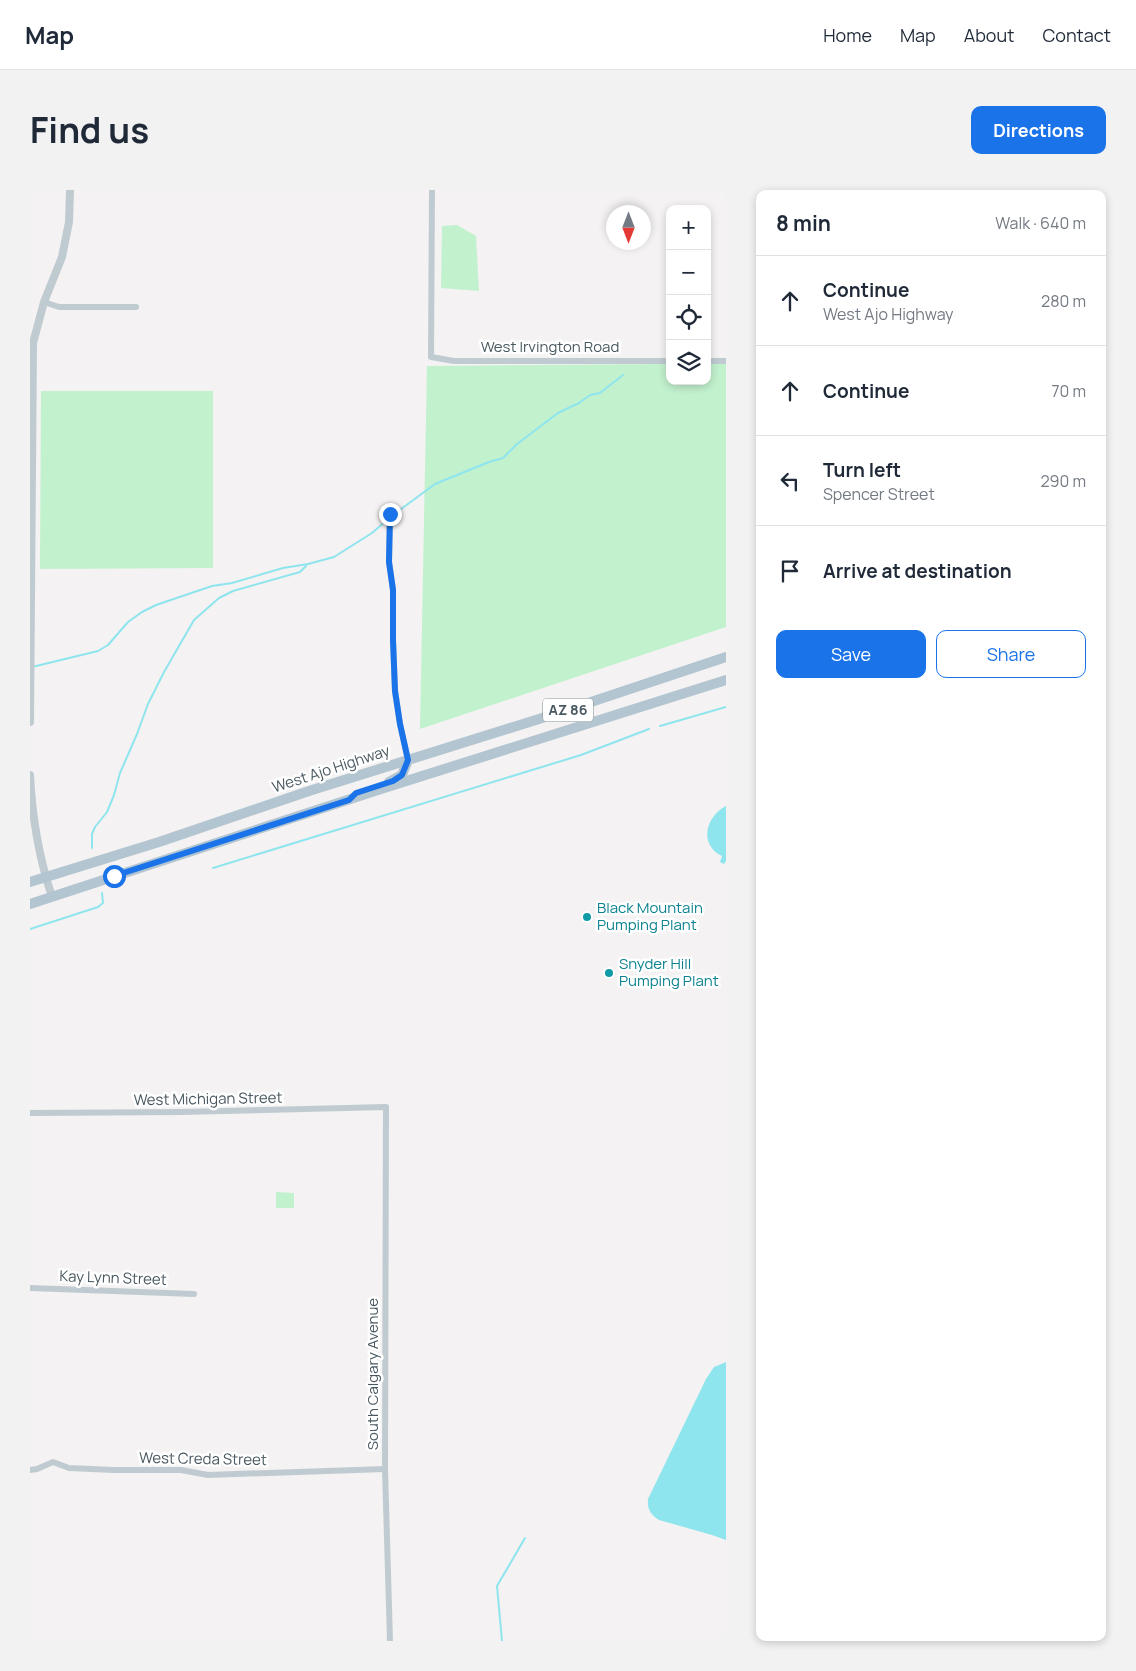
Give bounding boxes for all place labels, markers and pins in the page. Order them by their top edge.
place label: Black Mountain Pumping Plant [597,897,703,935]
marker: Black Mountain Pumping Plant [581,911,593,923]
place label: Snyder Hill Pumping Plant [619,953,719,991]
marker: Snyder Hill Pumping Plant [603,967,615,979]

